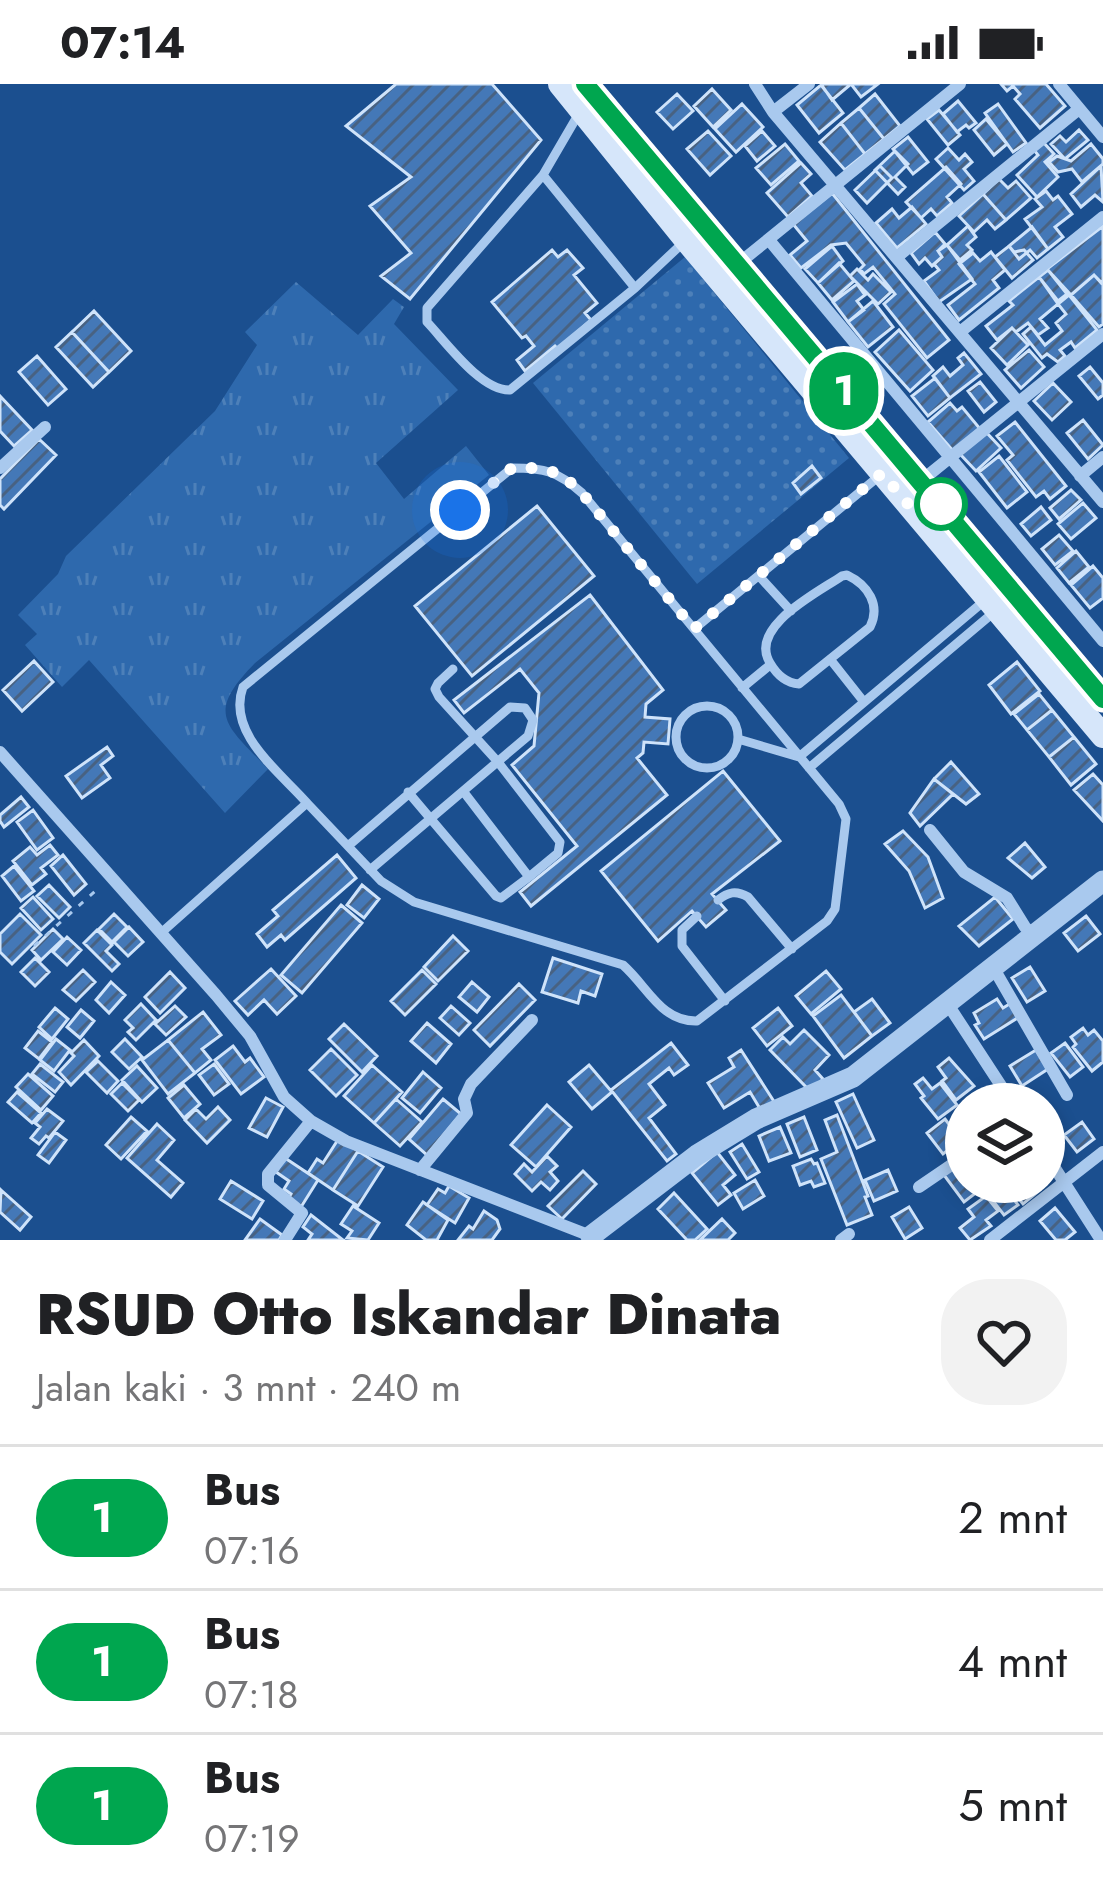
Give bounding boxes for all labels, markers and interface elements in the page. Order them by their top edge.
text: 07:14 [60,10,186,75]
line badge: 1 [805,352,883,430]
text: 1 [833,360,855,421]
unlabelled marker [916,479,966,529]
your location [430,480,490,540]
map controls [945,1083,1065,1203]
button: layers [945,1083,1065,1203]
text: RSUD Otto Iskandar Dinata [36,1273,781,1355]
button: heart [941,1279,1067,1405]
text: Jalan kaki · 3 mnt · 240 m [36,1359,461,1416]
text: Bus [204,1457,280,1522]
text: 2 mnt [958,1485,1067,1550]
text: 1 [91,1487,113,1548]
text: 07:16 [204,1522,300,1579]
text: Bus [204,1601,280,1666]
text: 4 mnt [958,1629,1067,1694]
text: 1 [91,1631,113,1692]
text: 07:18 [204,1666,298,1723]
text: Bus [204,1745,280,1810]
text: 5 mnt [959,1773,1067,1838]
text: 1 [91,1775,113,1836]
text: 07:19 [204,1810,300,1867]

